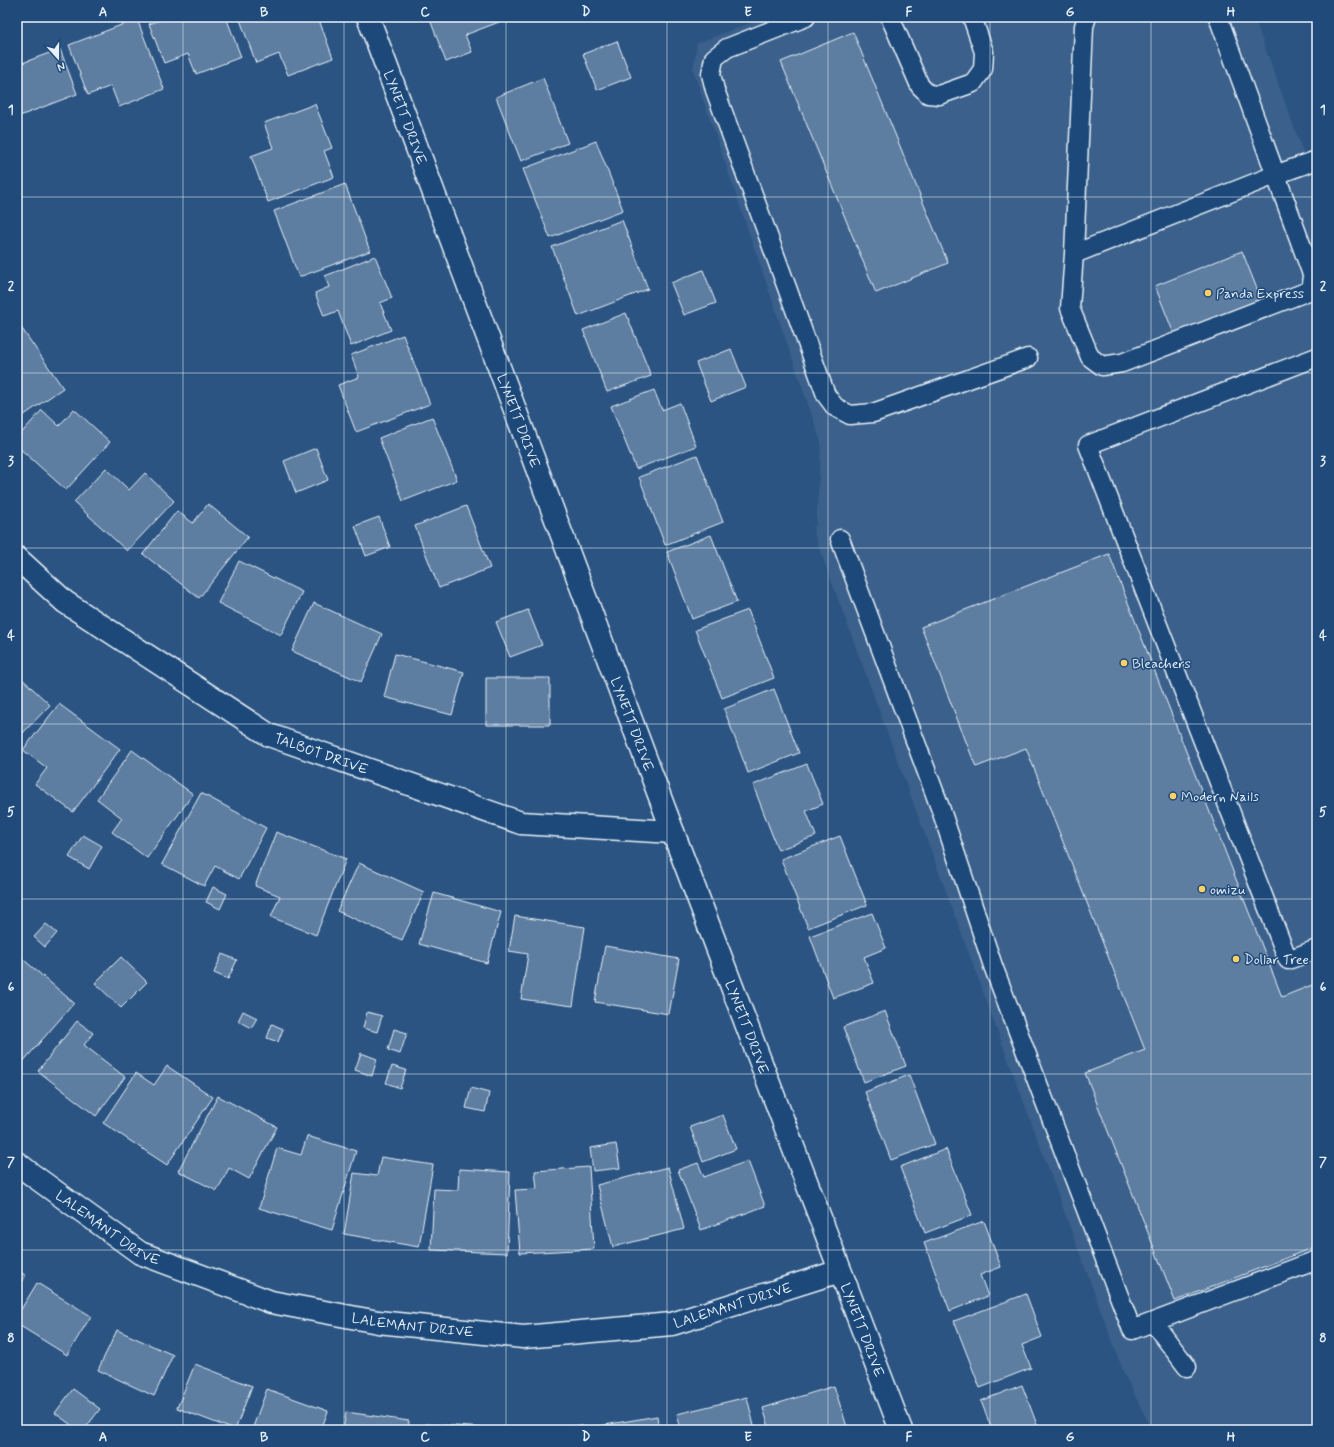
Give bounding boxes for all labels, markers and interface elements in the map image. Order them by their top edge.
text: A [99,4,107,21]
text: B [260,4,269,21]
text: C [420,4,430,21]
text: D [582,4,591,21]
text: E [744,4,752,21]
text: F [906,4,913,21]
text: G [1066,4,1075,21]
text: H [1227,4,1236,21]
north arrow [38,38,78,78]
text: N [55,59,67,74]
street label: LYNETT DRIVE [379,68,430,167]
text: 1 [8,102,14,119]
text: 1 [1320,102,1326,119]
text: 2 [8,278,15,295]
text: 2 [1320,278,1327,295]
place label: Panda Express [1216,285,1304,303]
marker: Panda Express [1203,288,1213,298]
street label: LYNETT DRIVE [492,371,544,471]
text: 3 [8,453,14,470]
text: 3 [1320,453,1326,470]
text: 4 [7,628,15,645]
text: 4 [1319,628,1327,645]
place label: Bleachers [1132,655,1191,673]
marker: Bleachers [1119,658,1129,668]
street label: LYNETT DRIVE [606,675,658,774]
street label: TALBOT DRIVE [271,729,370,779]
place label: Modern Nails [1181,788,1259,806]
marker: Modern Nails [1168,791,1178,801]
text: 5 [7,804,15,821]
text: 5 [1319,804,1327,821]
place label: omizu [1210,881,1246,899]
marker: omizu [1197,884,1207,894]
place label: Dollar Tree [1244,951,1309,969]
marker: Dollar Tree [1231,954,1241,964]
street label: LYNETT DRIVE [720,978,773,1077]
text: 6 [8,979,15,996]
text: 6 [1320,979,1327,996]
text: 7 [7,1154,15,1171]
text: 7 [1319,1154,1327,1171]
street label: LALEMANT DRIVE [52,1187,163,1270]
street label: LALEMANT DRIVE [672,1279,794,1333]
street label: LYNETT DRIVE [836,1281,888,1380]
street label: LALEMANT DRIVE [350,1309,475,1342]
text: 8 [7,1330,15,1347]
text: 8 [1319,1330,1327,1347]
text: A [99,1429,107,1446]
text: B [260,1429,269,1446]
text: C [420,1429,430,1446]
text: D [582,1429,591,1446]
text: E [744,1429,752,1446]
text: F [906,1429,913,1446]
text: G [1066,1429,1075,1446]
text: H [1227,1429,1236,1446]

